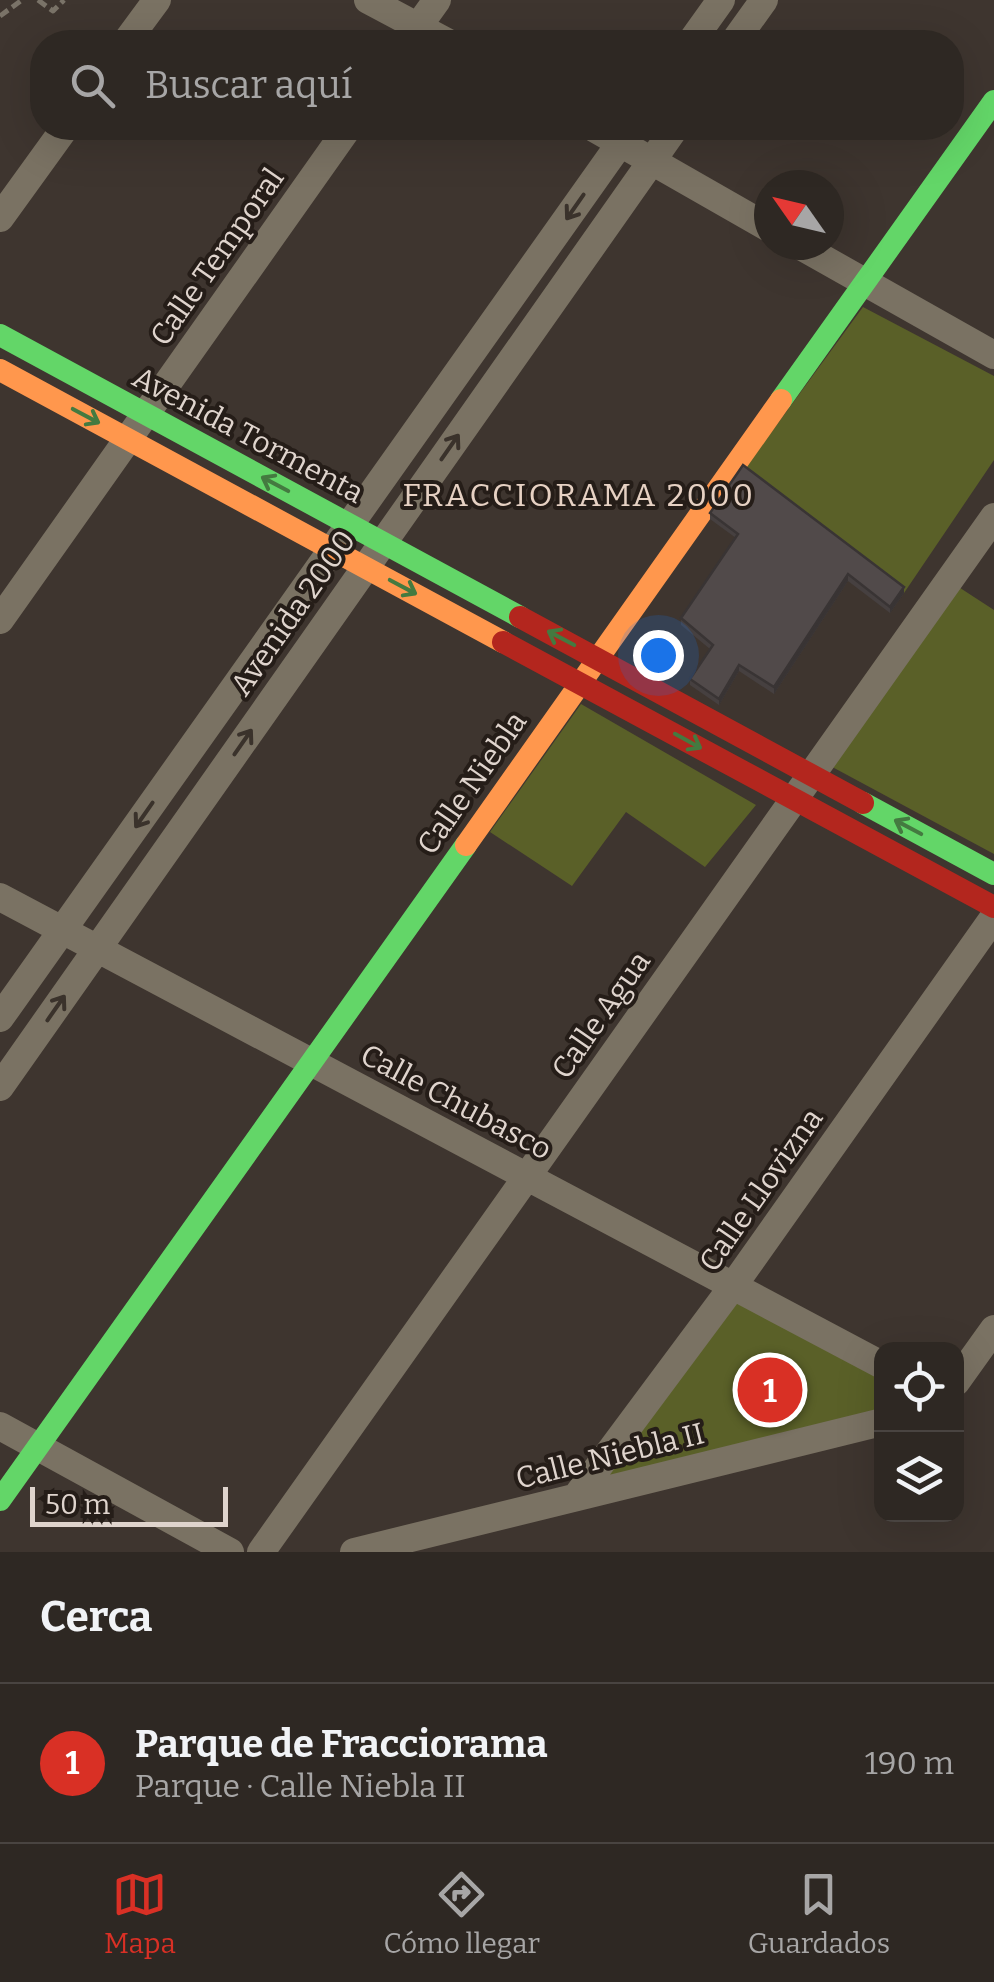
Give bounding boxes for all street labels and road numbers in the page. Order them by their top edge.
street label: Calle Temporal [142,161,292,353]
street label: Avenida Tormenta [126,359,370,511]
street label: Avenida 2000 [223,524,363,702]
street label: Calle Niebla [410,705,534,861]
street label: Calle Agua [544,944,658,1086]
street label: Calle Chubasco [354,1037,558,1167]
street label: Calle Llovizna [691,1101,831,1279]
street label: Calle Niebla II [512,1415,708,1497]

